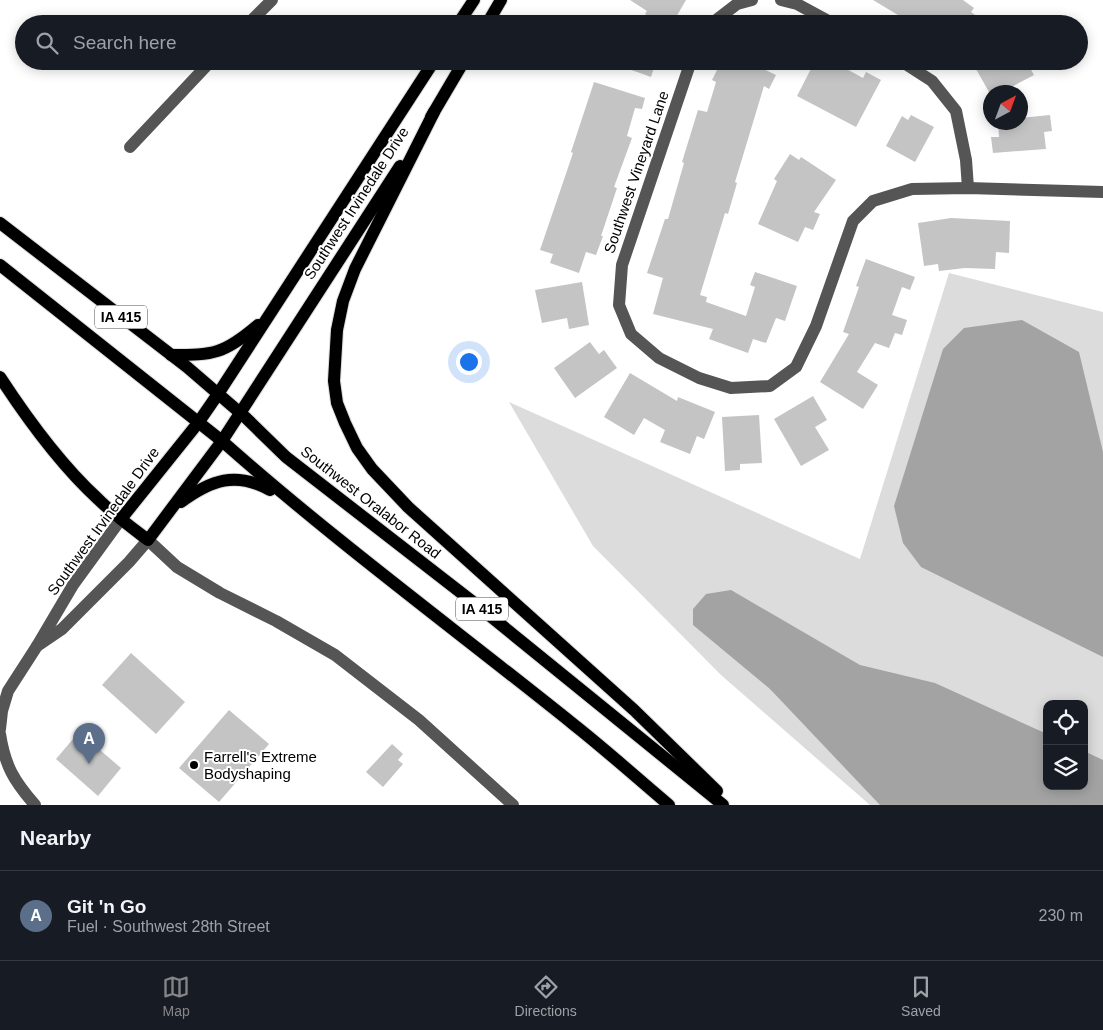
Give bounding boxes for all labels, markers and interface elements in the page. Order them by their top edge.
search box [15,15,1088,70]
icon: search [33,29,61,57]
text: Search here [73,32,177,53]
north arrow [983,85,1028,130]
street label: Southwest Vineyard Lane [600,89,672,255]
street label: Southwest Irvinedale Drive [300,124,412,282]
road number: IA 415 [95,306,147,328]
your location [456,349,482,375]
street label: Southwest Oralabor Road [298,442,444,562]
street label: Southwest Irvinedale Drive [44,444,162,598]
road number: IA 415 [456,598,508,620]
map controls [1043,700,1088,790]
button: locate [1043,700,1088,745]
pin: A [73,723,105,764]
button: layers [1043,745,1088,790]
place label: Farrell's Extreme Bodyshaping [204,748,317,782]
marker: Farrell's Extreme Bodyshaping [188,759,200,771]
text: Nearby [20,826,91,849]
text: Git 'n Go [67,896,146,917]
text: A [30,907,42,924]
text: 230 m [1039,907,1083,924]
text: Fuel · Southwest 28th Street [67,918,270,935]
tab: Map [162,973,190,1019]
tab: Directions [515,973,577,1019]
tab: Saved [901,973,941,1019]

